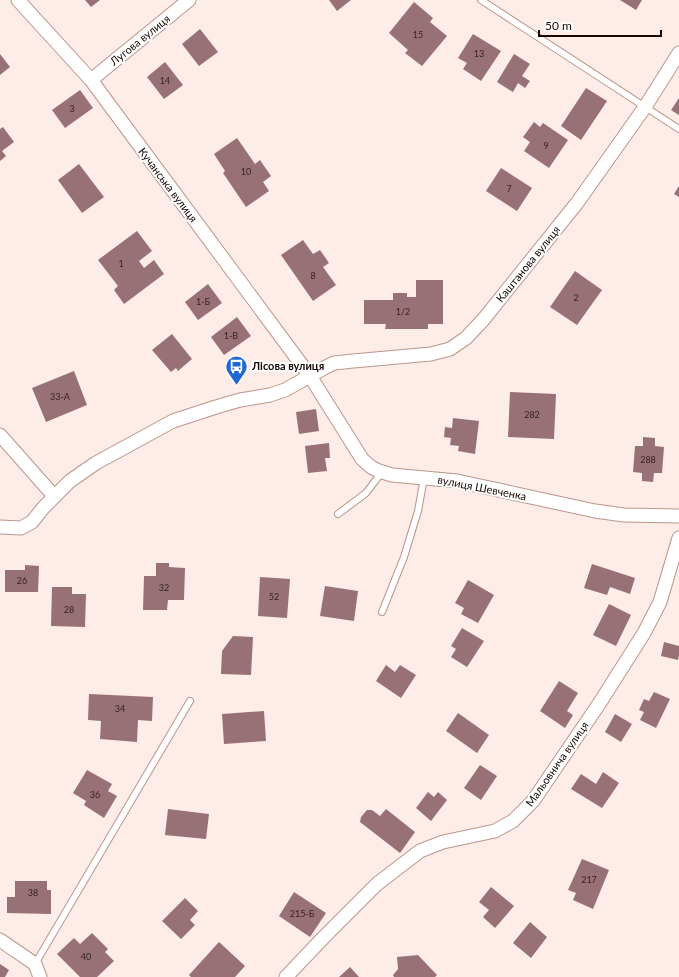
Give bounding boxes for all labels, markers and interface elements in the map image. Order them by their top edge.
street label: Лугова вулиця [106,12,172,68]
scale bar [539,12,661,38]
text: 50 m [545,18,572,33]
house number: 15 [413,29,423,40]
house number: 13 [474,48,484,59]
house number: 14 [160,75,170,86]
house number: 3 [69,103,75,114]
house number: 9 [543,140,549,151]
street label: Кучанська вулиця [136,145,201,224]
house number: 10 [241,166,251,177]
house number: 7 [506,183,512,194]
street label: Каштанова вулиця [493,223,562,304]
house number: 1 [118,258,124,269]
house number: 8 [310,270,316,281]
house number: 2 [573,292,579,303]
house number: 1-Б [196,296,210,307]
house number: 1/2 [396,306,410,317]
house number: 1-В [224,330,238,341]
bus stop icon: Лісова вулиця [224,353,250,386]
place label: Лісова вулиця [251,359,324,372]
house number: 33-А [50,391,71,402]
house number: 282 [524,409,540,420]
house number: 288 [640,454,656,465]
street label: вулиця Шевченка [437,473,527,502]
house number: 26 [17,575,27,586]
house number: 32 [159,582,169,593]
house number: 52 [269,591,279,602]
house number: 28 [64,604,74,615]
house number: 34 [115,703,125,714]
street label: Мальовнича вулиця [522,719,591,809]
house number: 36 [90,789,100,800]
house number: 217 [581,874,597,885]
house number: 38 [28,887,38,898]
house number: 215-Б [290,908,315,919]
house number: 40 [81,951,91,962]

